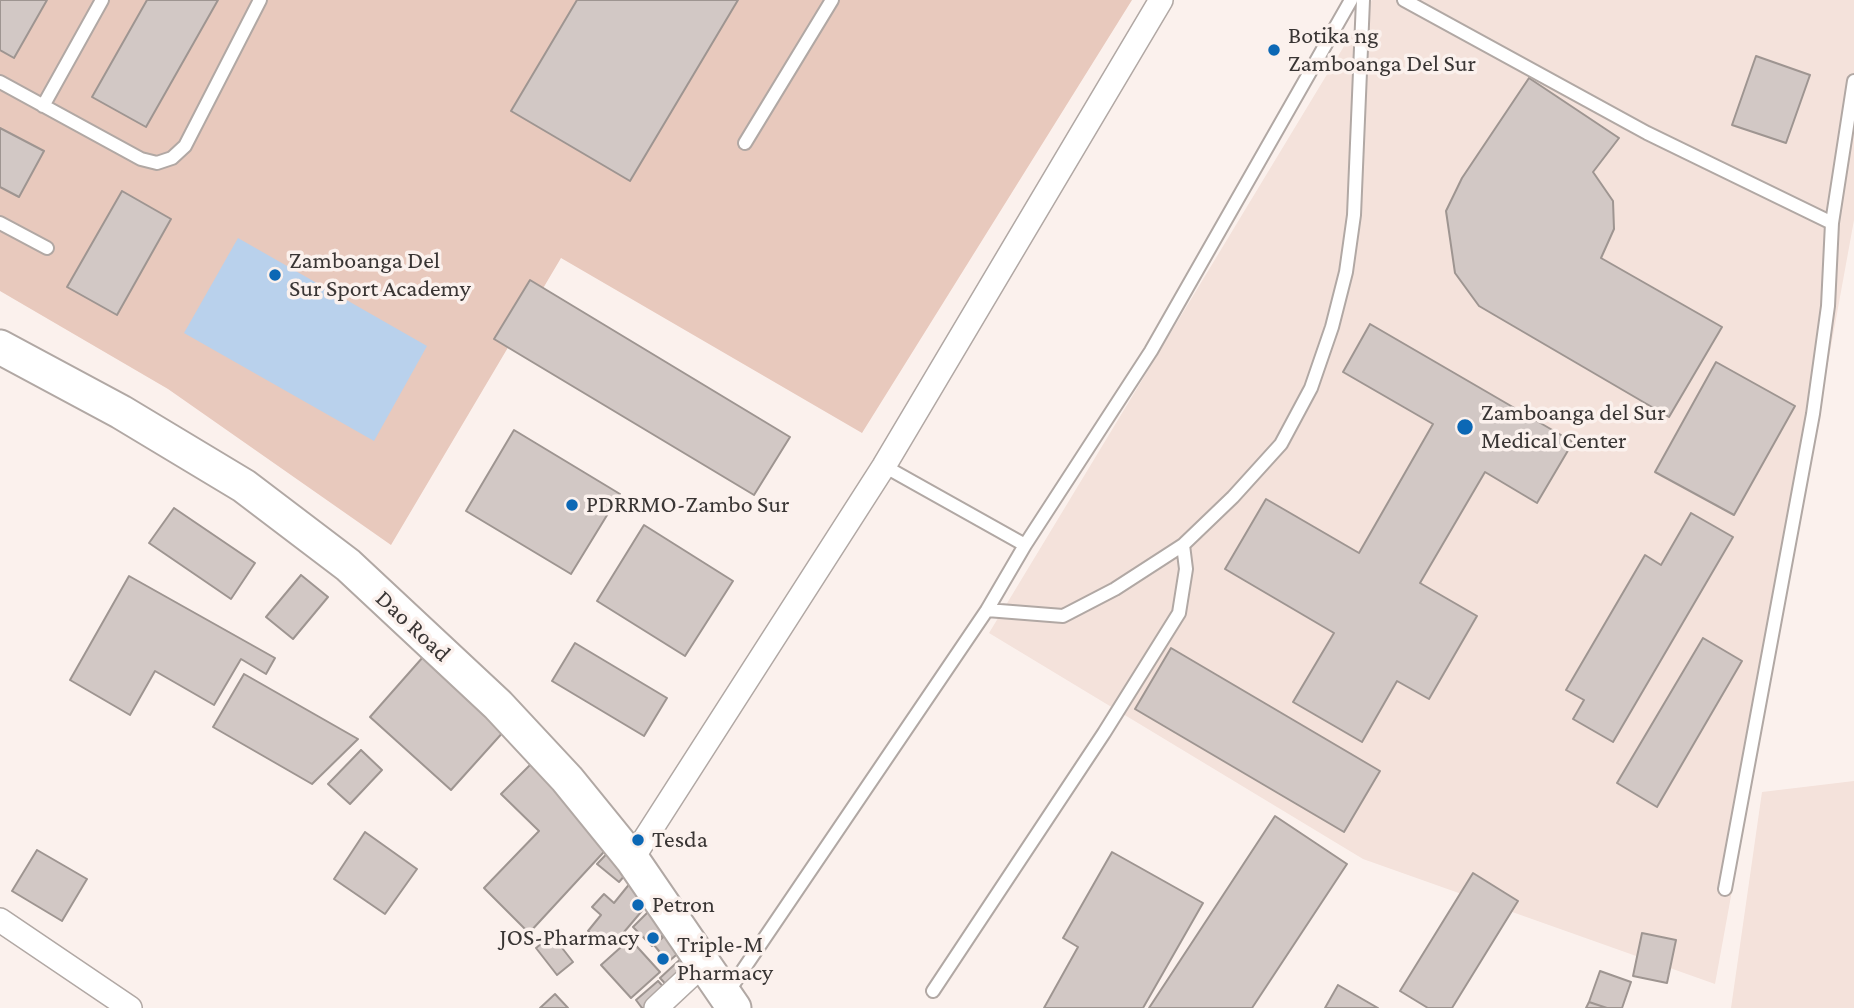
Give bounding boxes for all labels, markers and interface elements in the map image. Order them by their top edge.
place label: Botika ng Zamboanga Del Sur [1288,22,1476,78]
marker: Botika ng Zamboanga Del Sur [1266,42,1282,58]
place label: Zamboanga Del Sur Sport Academy [289,247,471,303]
marker: Zamboanga Del Sur Sport Academy [267,267,283,283]
place label: Zamboanga del Sur Medical Center [1481,399,1666,455]
marker: Zamboanga del Sur Medical Center [1455,417,1475,437]
place label: PDRRMO-Zambo Sur [586,491,790,519]
marker: PDRRMO-Zambo Sur [564,497,580,513]
street label: Dao Road [369,584,457,668]
place label: Tesda [652,826,708,854]
marker: Tesda [630,832,646,848]
place label: Petron [652,891,715,919]
marker: Petron [630,897,646,913]
place label: JOS-Pharmacy [500,924,639,952]
marker: JOS-Pharmacy [645,930,661,946]
place label: Triple-M Pharmacy [677,931,773,987]
marker: Triple-M Pharmacy [655,951,671,967]

